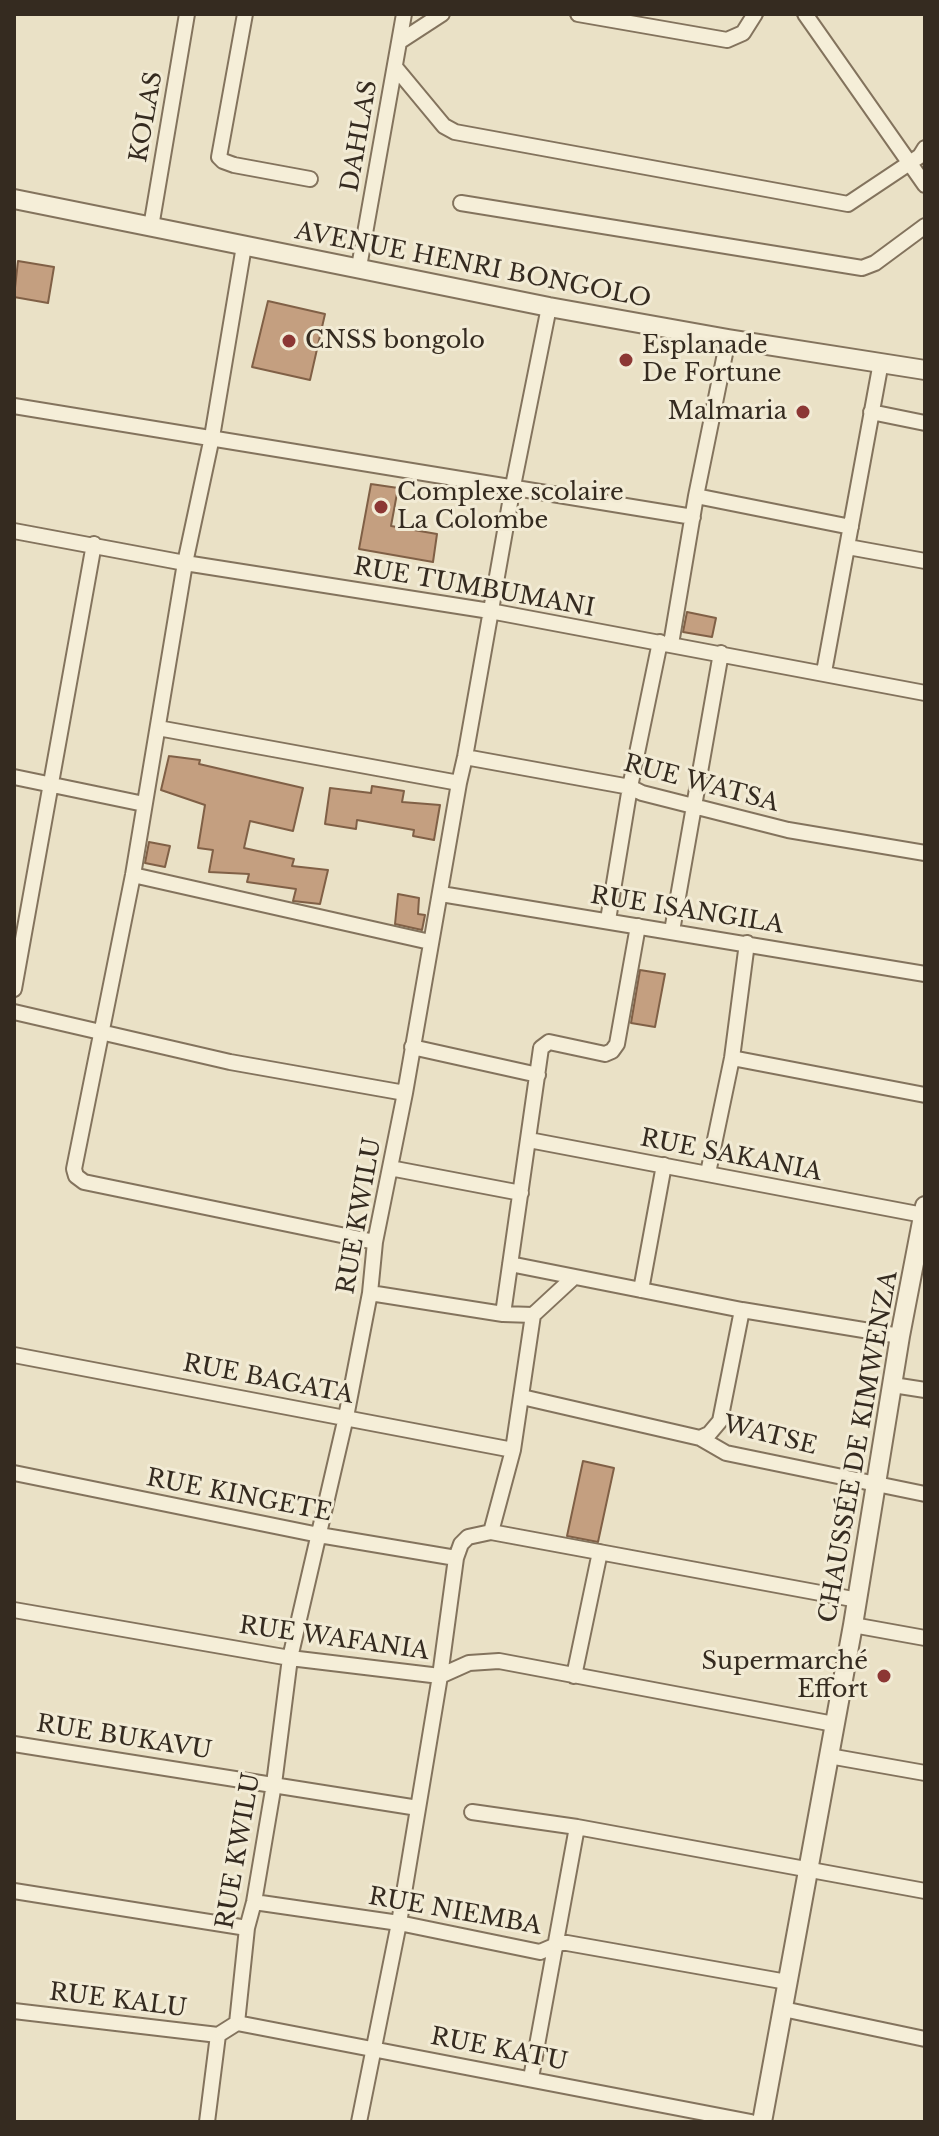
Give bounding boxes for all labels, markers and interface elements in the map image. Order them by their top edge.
street label: KOLAS [125,69,169,165]
street label: DAHLAS [336,78,384,194]
street label: AVENUE HENRI BONGOLO [293,217,653,315]
place label: CNSS bongolo [305,327,485,355]
marker: CNSS bongolo [280,332,298,350]
place label: Esplanade De Fortune [642,332,782,388]
marker: Esplanade De Fortune [617,351,635,369]
place label: Malmaria [668,398,787,426]
marker: Malmaria [794,403,812,421]
place label: Complexe scolaire La Colombe [397,479,624,535]
marker: Complexe scolaire La Colombe [372,498,390,516]
street label: RUE TUMBUMANI [351,553,597,623]
street label: RUE WATSA [620,749,782,819]
street label: RUE ISANGILA [588,882,786,940]
street label: RUE SAKANIA [638,1124,824,1188]
street label: RUE KWILU [332,1136,388,1296]
street label: CHAUSSÉE DE KIMWENZA [814,1269,904,1625]
street label: RUE BAGATA [180,1349,356,1411]
street label: WATSE [720,1410,820,1462]
street label: RUE KINGETE [144,1464,334,1528]
street label: RUE WAFANIA [237,1611,431,1667]
place label: Supermarché Effort [702,1648,868,1704]
marker: Supermarché Effort [875,1667,893,1685]
street label: RUE BUKAVU [34,1710,214,1766]
street label: RUE KWILU [211,1771,267,1931]
street label: RUE NIEMBA [366,1883,544,1941]
street label: RUE KALU [48,1978,188,2024]
street label: RUE KATU [428,2023,570,2077]

